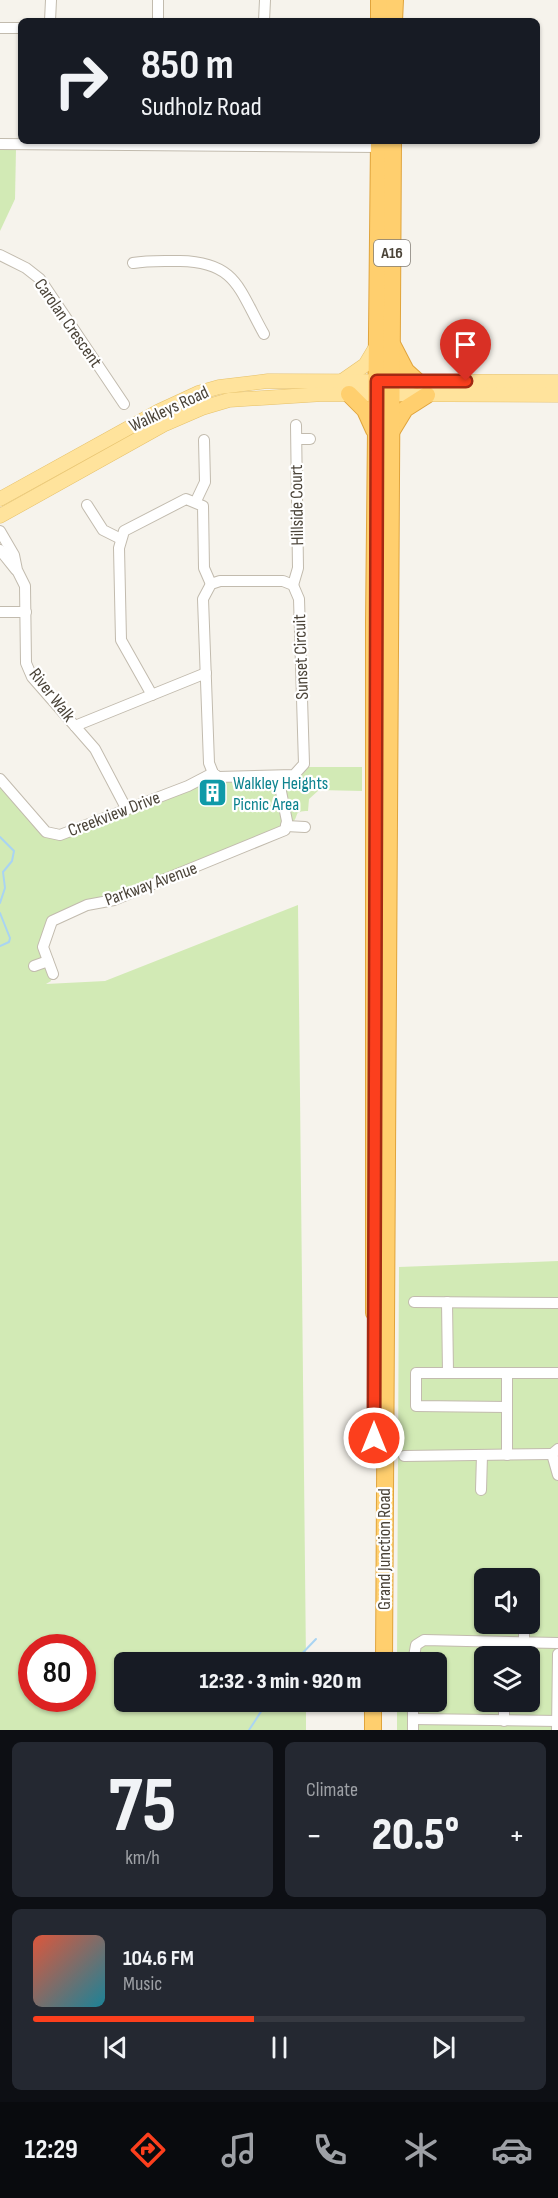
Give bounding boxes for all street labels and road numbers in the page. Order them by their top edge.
road number: A16 [374,240,410,266]
street label: Carolan Crescent [30,275,107,372]
street label: Walkleys Road [126,381,212,437]
street label: Hillside Court [286,464,308,546]
street label: Sunset Circuit [289,613,313,700]
street label: River Walk [25,664,79,726]
street label: Creekview Drive [65,787,163,841]
street label: Parkway Avenue [102,858,200,910]
street label: Grand Junction Road [374,1488,395,1610]

